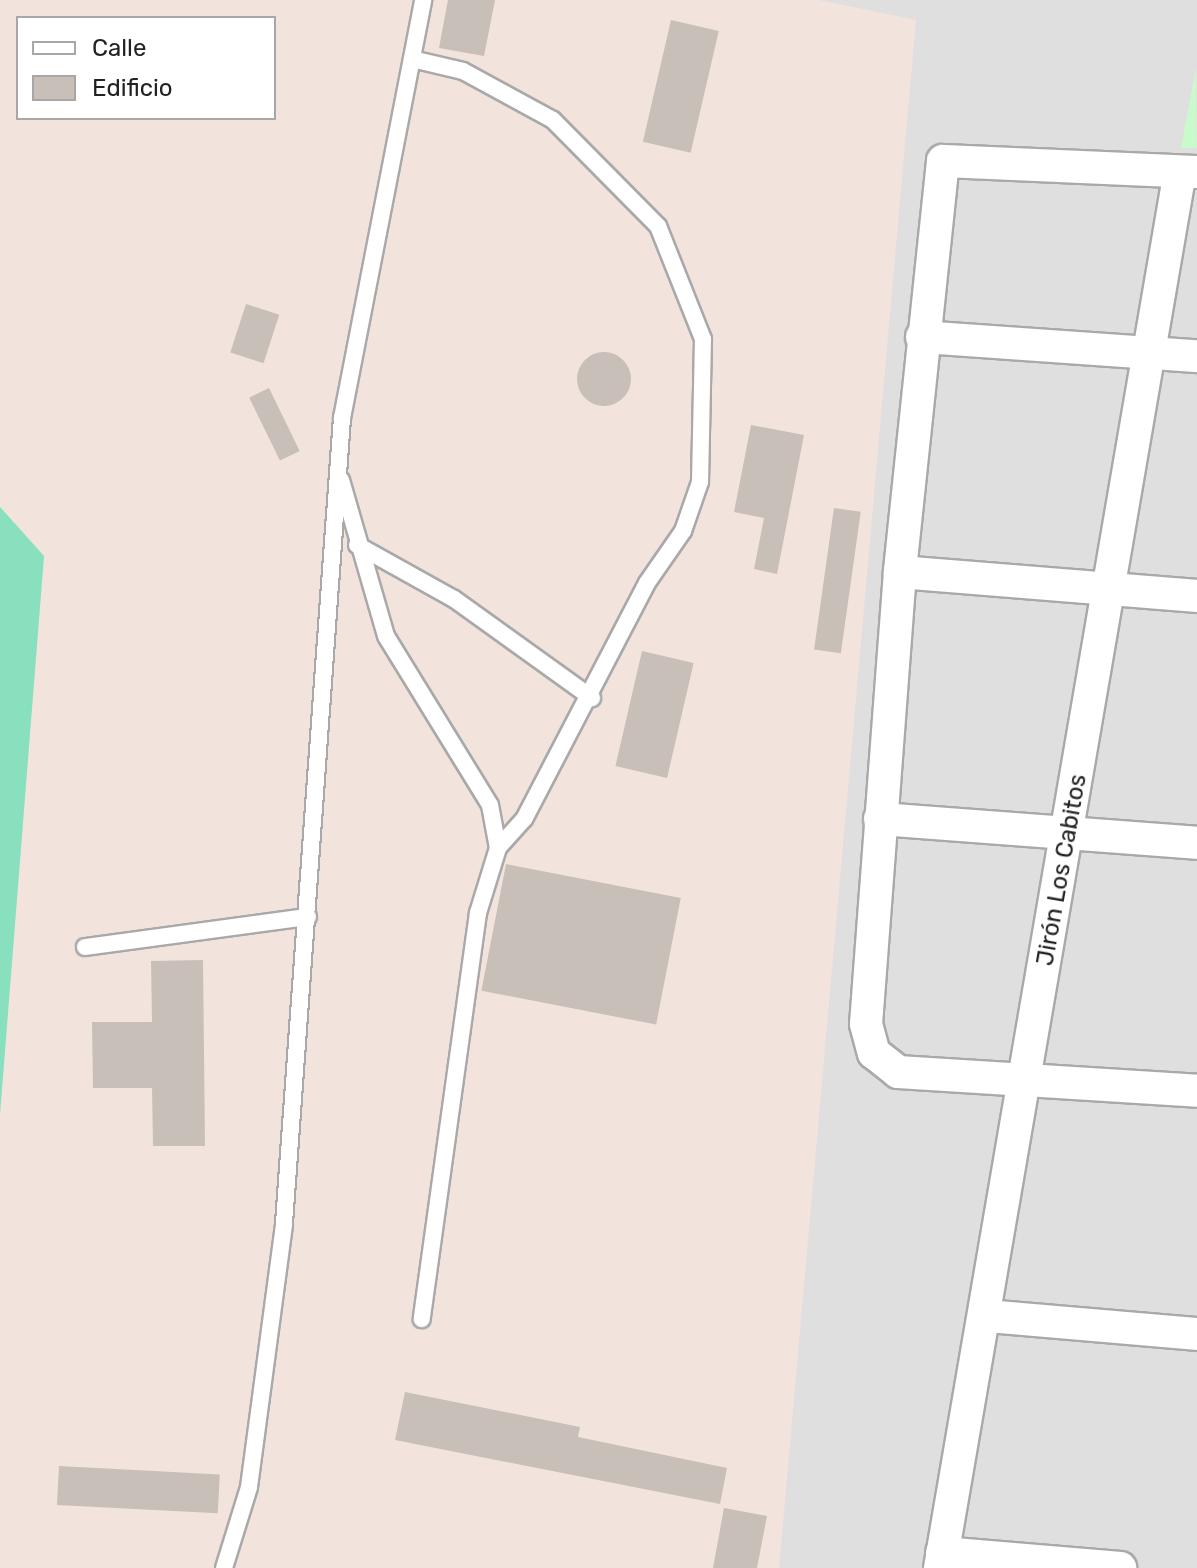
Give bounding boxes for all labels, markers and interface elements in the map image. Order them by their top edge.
legend [16,16,276,120]
text: Calle [92,34,146,62]
text: Edificio [92,74,173,102]
street label: Jirón Los Cabitos [1031,772,1093,968]

